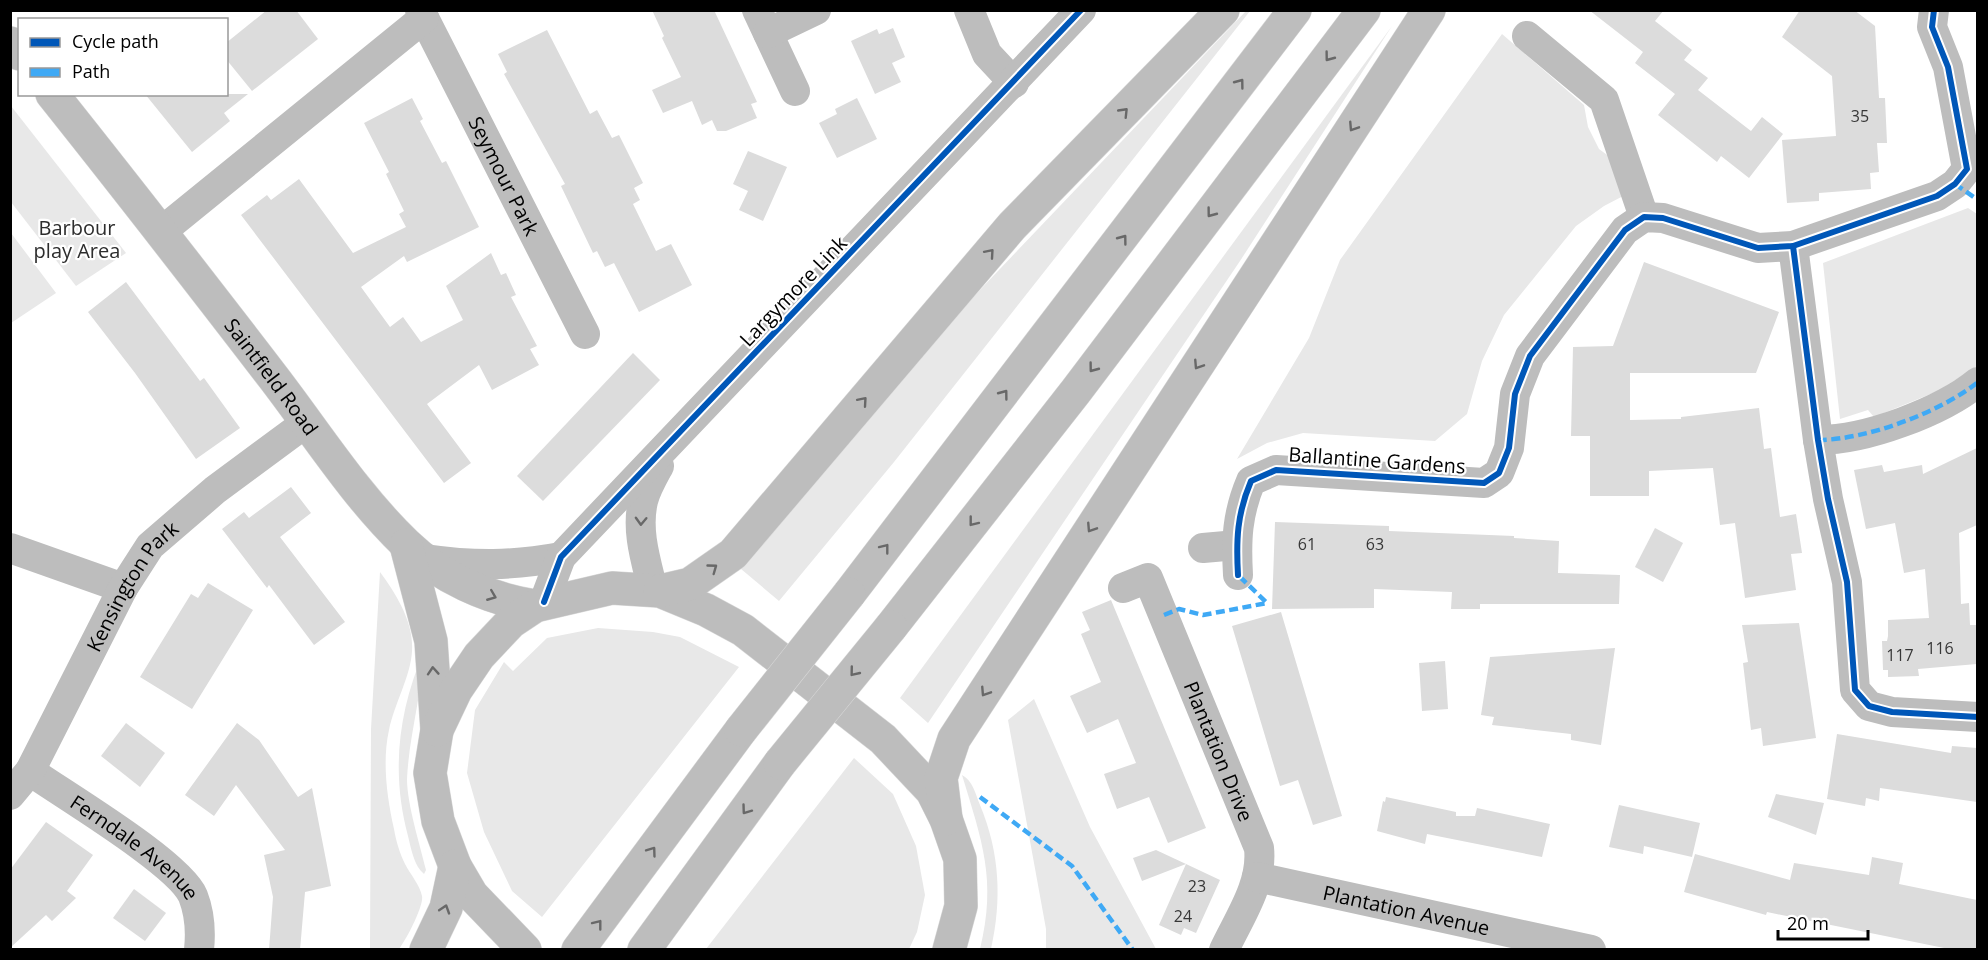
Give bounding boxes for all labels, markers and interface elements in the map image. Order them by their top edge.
legend [18,18,228,96]
text: Cycle path [72,29,159,53]
one-way arrow [1325,50,1336,61]
text: Path [72,59,110,83]
one-way arrow [1233,79,1244,90]
house number: 35 [1851,105,1869,127]
one-way arrow [1117,108,1128,119]
street label: Seymour Park [463,112,546,240]
one-way arrow [1350,120,1361,131]
one-way arrow [1208,206,1219,217]
park label: Barbour play Area [34,214,120,264]
street label: Largymore Link [733,229,853,352]
one-way arrow [1115,234,1126,245]
one-way arrow [982,249,993,260]
street label: Saintfield Road [219,312,325,440]
one-way arrow [1194,358,1205,369]
one-way arrow [1090,361,1101,372]
one-way arrow [997,389,1008,400]
one-way arrow [856,397,867,408]
street label: Ballantine Gardens [1288,440,1466,480]
street label: Kensington Park [79,514,184,656]
one-way arrow [970,515,981,526]
one-way arrow [635,517,648,526]
one-way arrow [1087,522,1098,533]
house number: 61 [1298,533,1316,555]
house number: 63 [1366,533,1384,555]
one-way arrow [877,543,888,554]
one-way arrow [706,564,717,575]
one-way arrow [486,589,497,601]
house number: 116 [1926,637,1954,659]
house number: 117 [1886,644,1914,666]
one-way arrow [850,665,861,676]
one-way arrow [426,667,439,676]
street label: Plantation Drive [1178,677,1260,825]
one-way arrow [980,686,992,696]
street label: Ferndale Avenue [65,788,206,904]
one-way arrow [742,804,753,815]
one-way arrow [645,846,656,857]
house number: 23 [1188,875,1206,897]
street label: Plantation Avenue [1320,878,1492,941]
scale bar [1778,903,1868,941]
one-way arrow [438,904,450,915]
house number: 24 [1174,905,1192,927]
text: 20 m [1787,911,1829,935]
one-way arrow [591,920,602,931]

